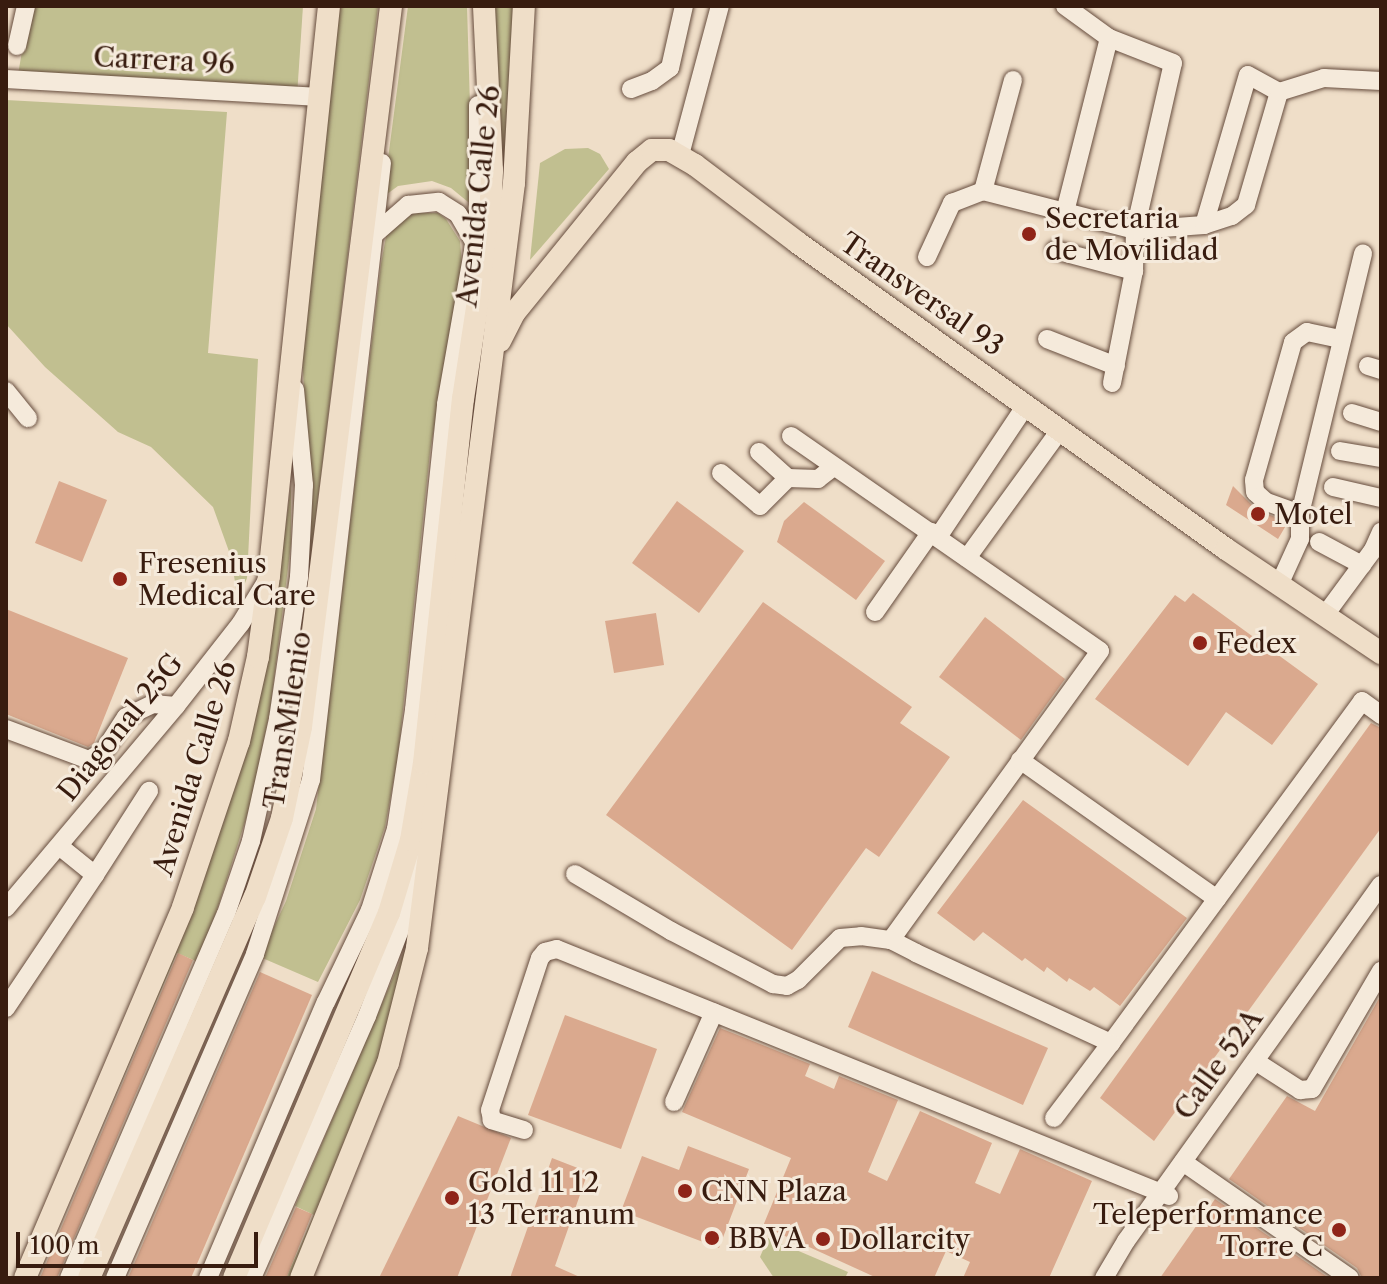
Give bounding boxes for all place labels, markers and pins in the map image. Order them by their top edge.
place label: Secretaria de Movilidad [1045,201,1219,267]
marker: Secretaria de Movilidad [1020,225,1038,243]
place label: Motel [1274,497,1353,531]
marker: Motel [1249,505,1267,523]
place label: Fresenius Medical Care [138,546,316,612]
marker: Fresenius Medical Care [109,568,131,590]
place label: Fedex [1216,626,1297,660]
marker: Fedex [1191,634,1209,652]
place label: Gold 11 12 13 Terranum [468,1165,636,1231]
place label: CNN Plaza [701,1174,847,1208]
marker: CNN Plaza [676,1182,694,1200]
marker: Gold 11 12 13 Terranum [443,1189,461,1207]
place label: Teleperformance Torre C [1093,1197,1323,1263]
place label: BBVA [728,1221,805,1255]
marker: Teleperformance Torre C [1330,1221,1348,1239]
place label: Dollarcity [839,1222,970,1256]
marker: BBVA [703,1229,721,1247]
marker: Dollarcity [814,1230,832,1248]

